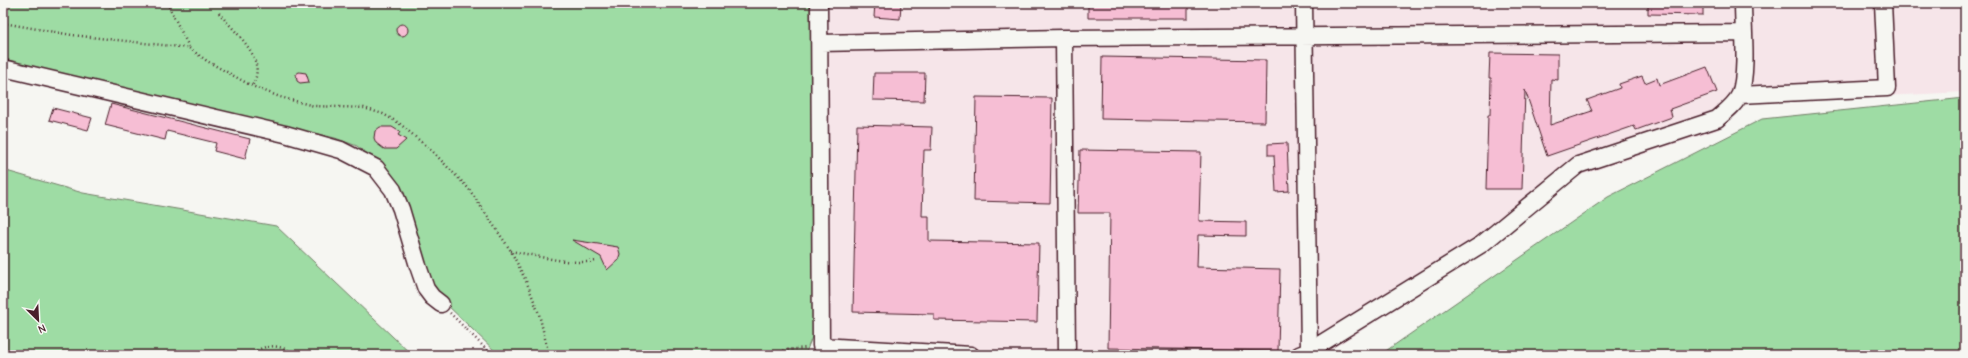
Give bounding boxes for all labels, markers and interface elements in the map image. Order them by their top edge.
north arrow [18,300,58,340]
text: N [36,321,48,336]

